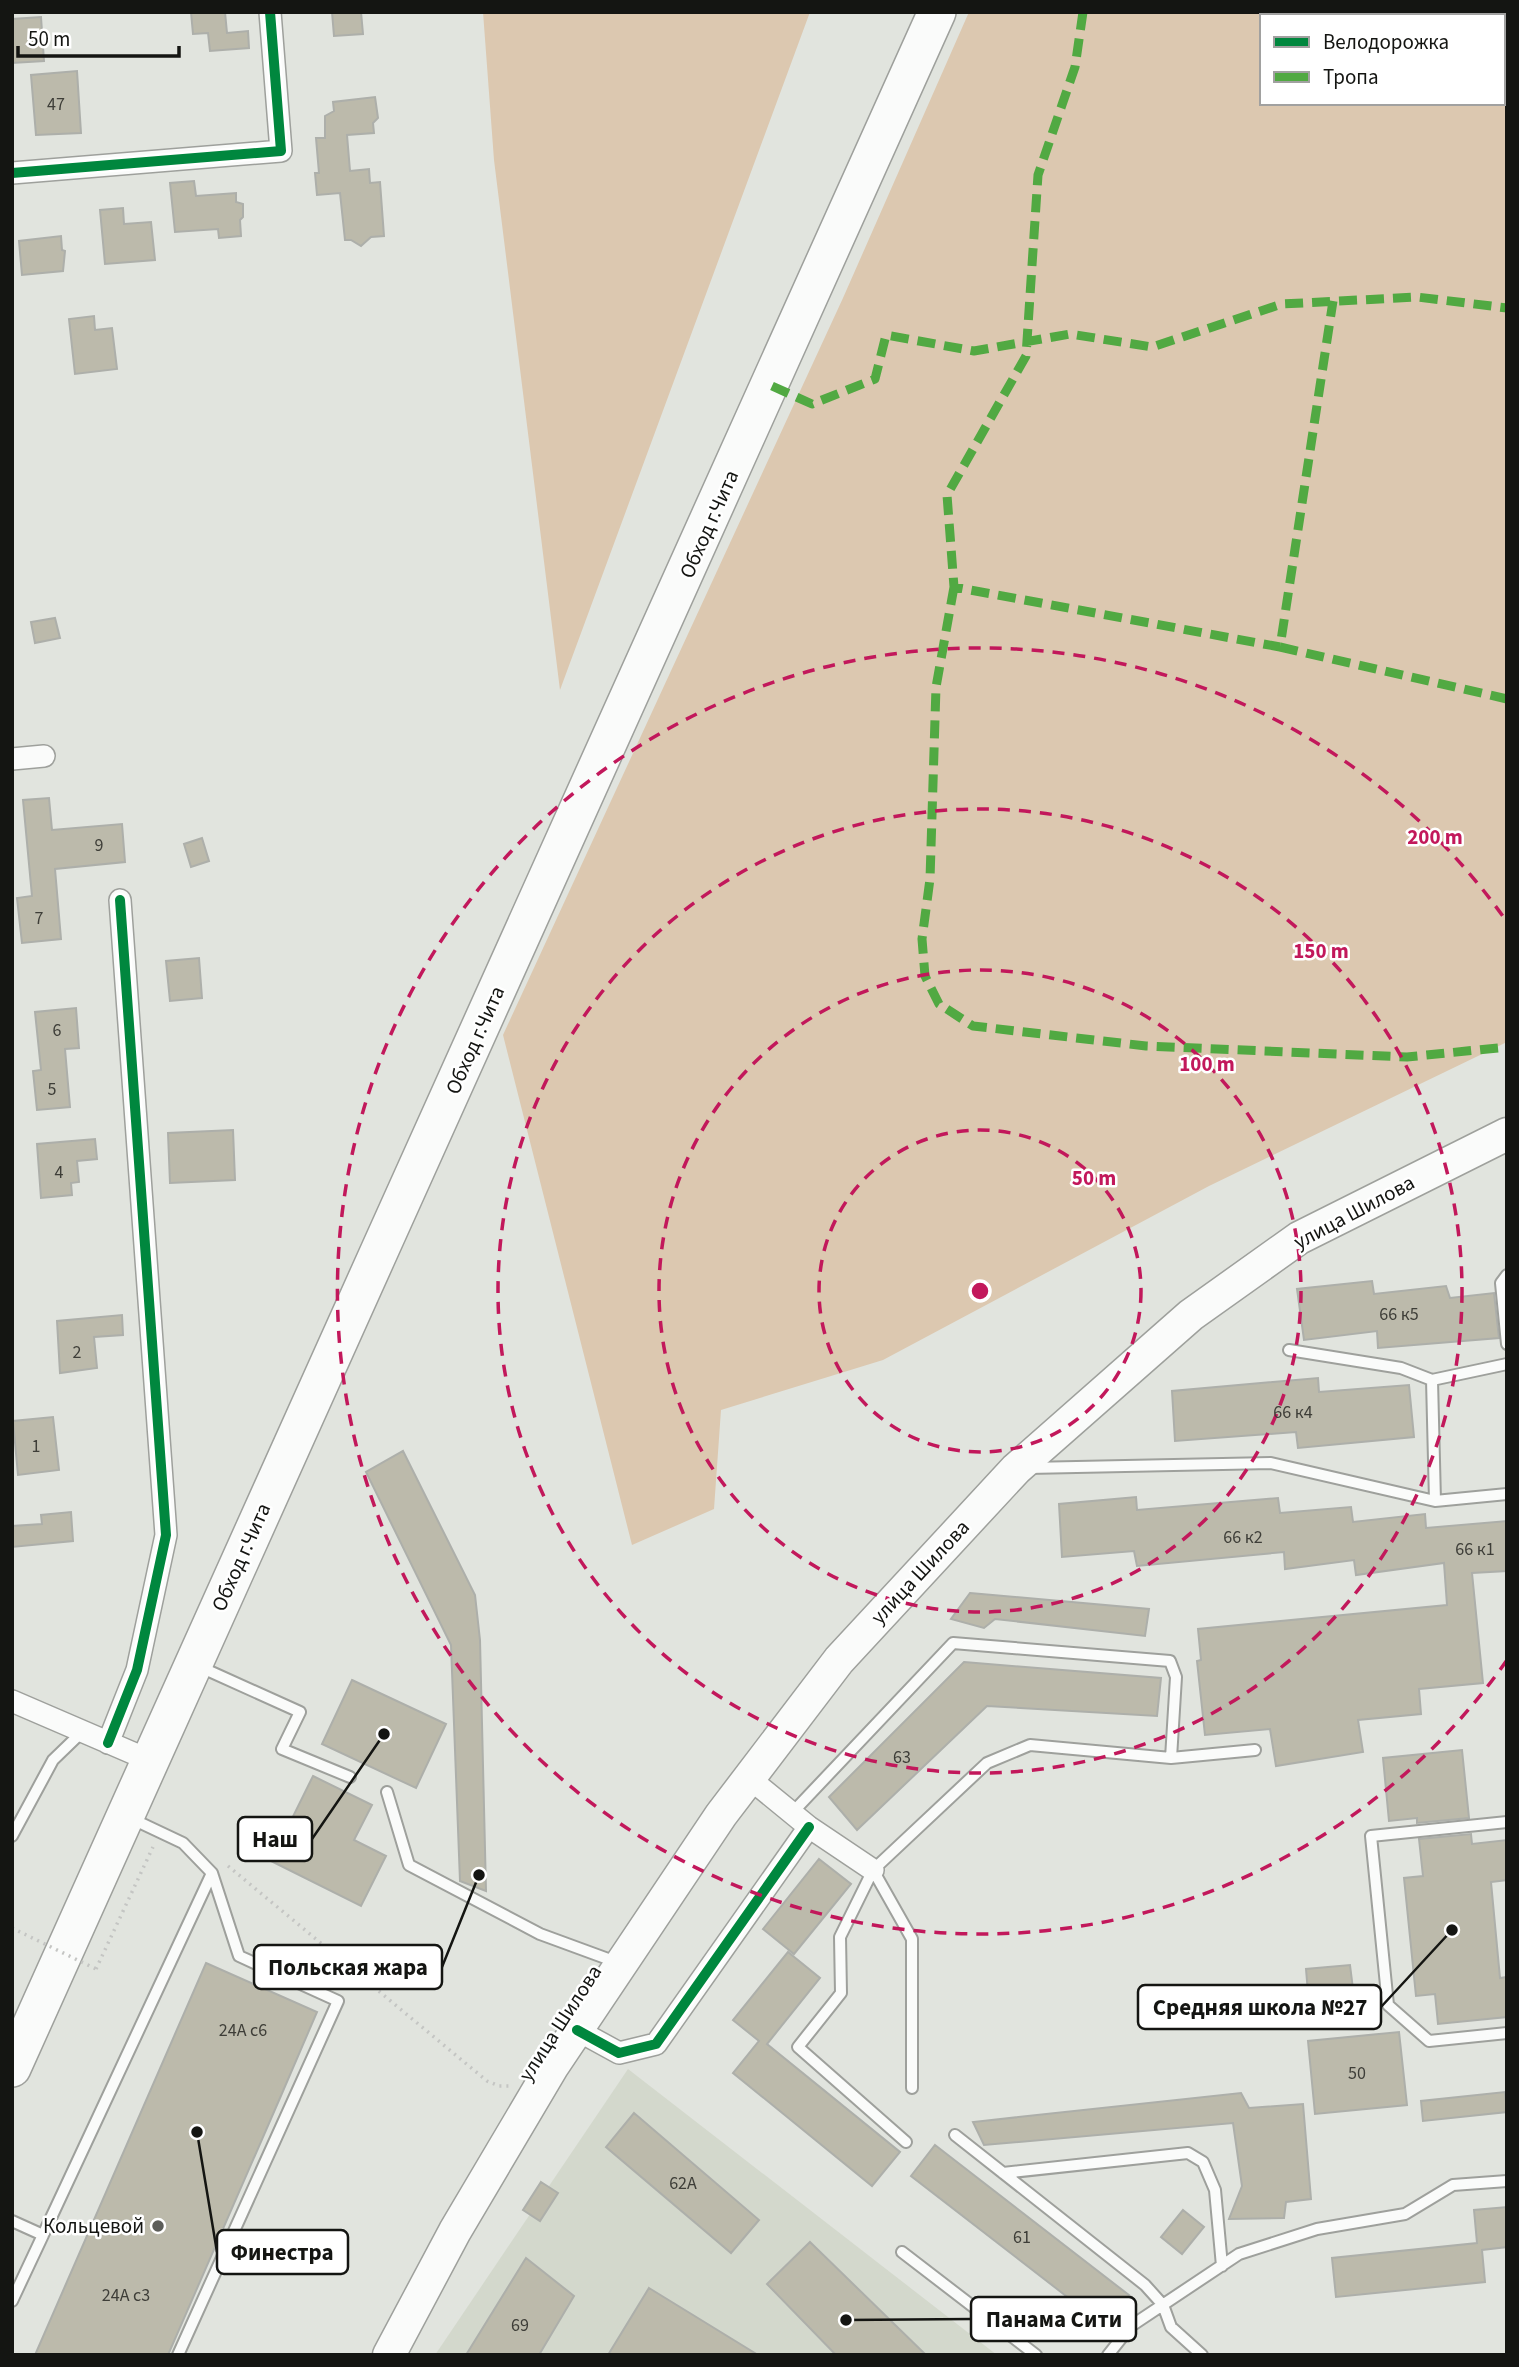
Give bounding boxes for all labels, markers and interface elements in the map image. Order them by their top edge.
scale bar [18,14,178,58]
legend [1260,14,1505,105]
text: 50 m [28,24,70,54]
text: Велодорожка [1323,27,1449,57]
text: Тропа [1323,62,1379,92]
house number: 47 [47,92,65,117]
street label: Обход г.Чита [672,465,746,583]
text: 200 m [1407,822,1463,852]
house number: 9 [95,833,104,858]
house number: 7 [35,906,44,931]
text: 150 m [1293,936,1349,966]
street label: Обход г.Чита [438,981,512,1099]
house number: 6 [53,1018,62,1043]
text: 100 m [1179,1049,1235,1079]
house number: 5 [48,1077,57,1102]
house number: 4 [55,1160,64,1185]
text: 50 m [1072,1163,1116,1193]
street label: улица Шилова [1288,1167,1420,1257]
centre of rings [968,1279,992,1303]
house number: 66 к5 [1379,1302,1419,1327]
house number: 2 [73,1340,82,1365]
house number: 66 к4 [1273,1400,1313,1425]
house number: 1 [32,1434,40,1459]
street label: Обход г.Чита [204,1498,278,1616]
street label: улица Шилова [864,1513,976,1631]
house number: 66 к2 [1223,1525,1263,1550]
house number: 66 к1 [1455,1537,1495,1562]
house number: 63 [893,1745,911,1770]
callout: Наш [238,1817,312,1861]
text: Наш [252,1823,298,1856]
callout: Польская жара [254,1945,442,1989]
text: Польская жара [268,1951,428,1984]
street label: улица Шилова [511,1959,609,2087]
callout: Средняя школа №27 [1138,1985,1381,2029]
text: Средняя школа №27 [1153,1991,1367,2024]
house number: 24А с6 [219,2018,267,2043]
house number: 50 [1348,2061,1366,2086]
house number: 62А [669,2171,697,2196]
place label: Кольцевой [43,2211,144,2241]
marker: Кольцевой [150,2218,166,2234]
house number: 61 [1013,2225,1031,2250]
callout: Финестра [217,2230,348,2274]
text: Финестра [230,2236,334,2269]
house number: 24А с3 [102,2283,150,2308]
callout: Панама Сити [971,2297,1136,2341]
text: Панама Сити [986,2303,1122,2336]
house number: 69 [511,2313,529,2338]

